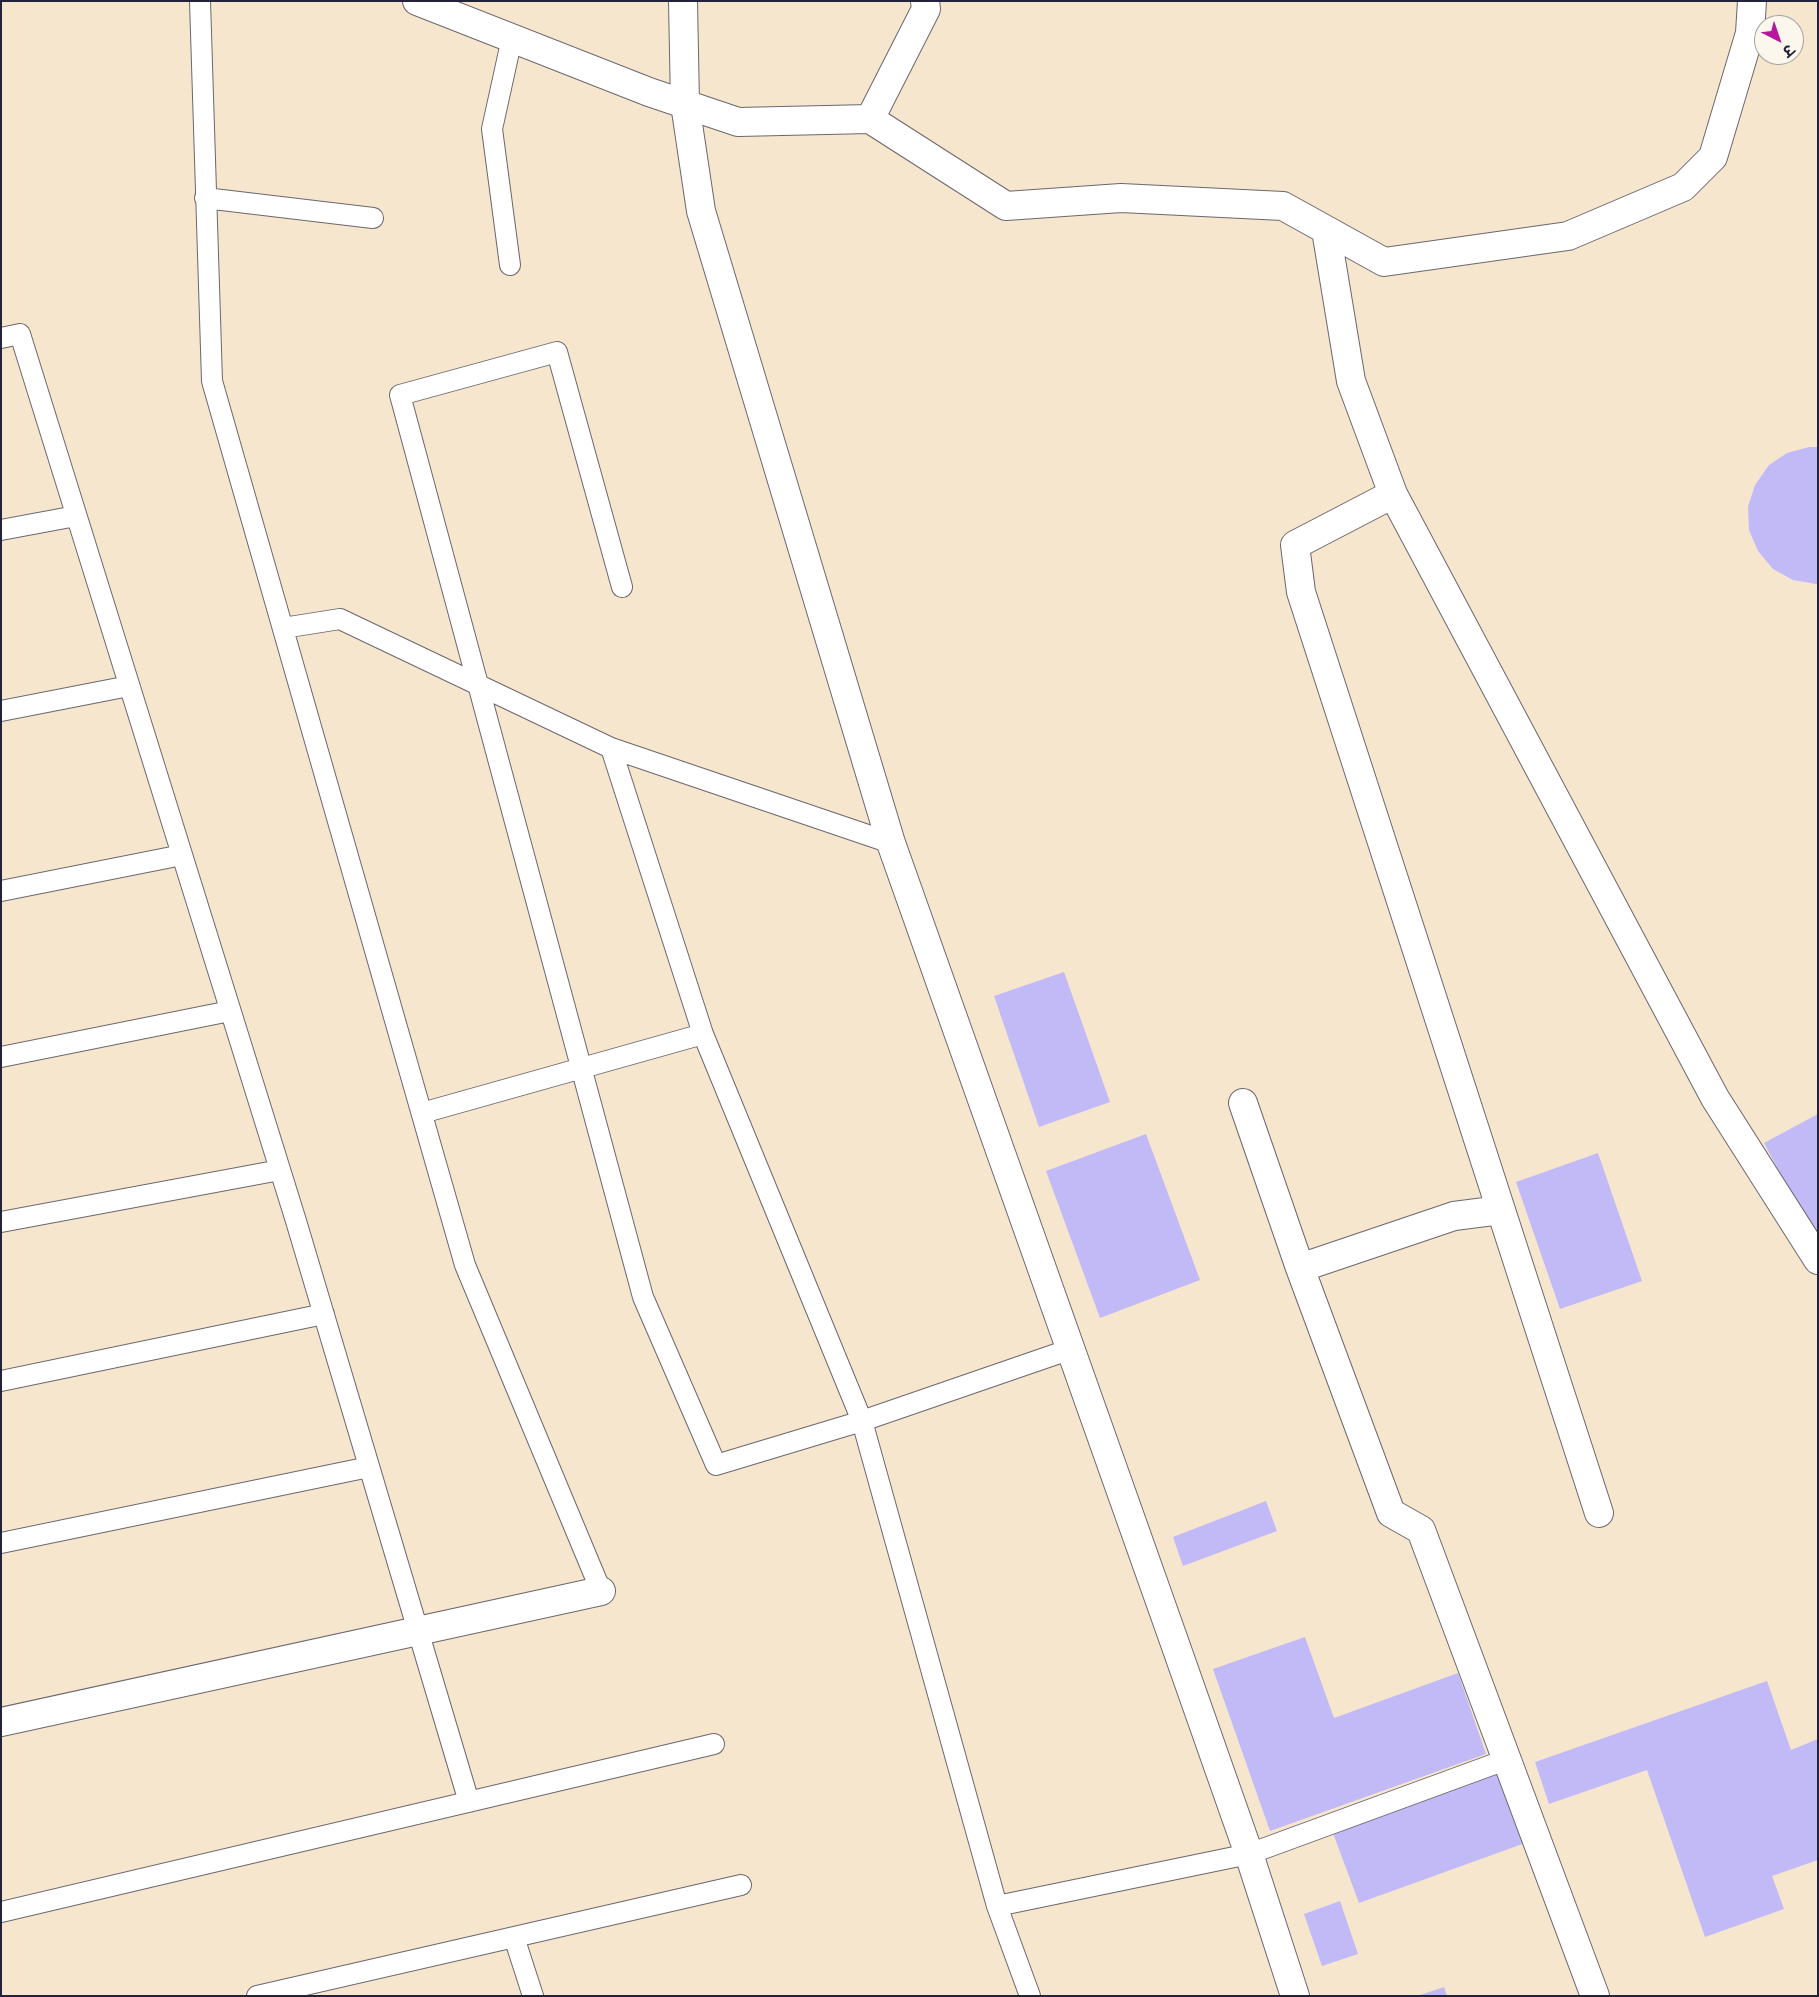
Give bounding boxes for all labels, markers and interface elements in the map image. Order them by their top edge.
north arrow [1754,15,1804,65]
text: उ [1779,41,1798,60]

